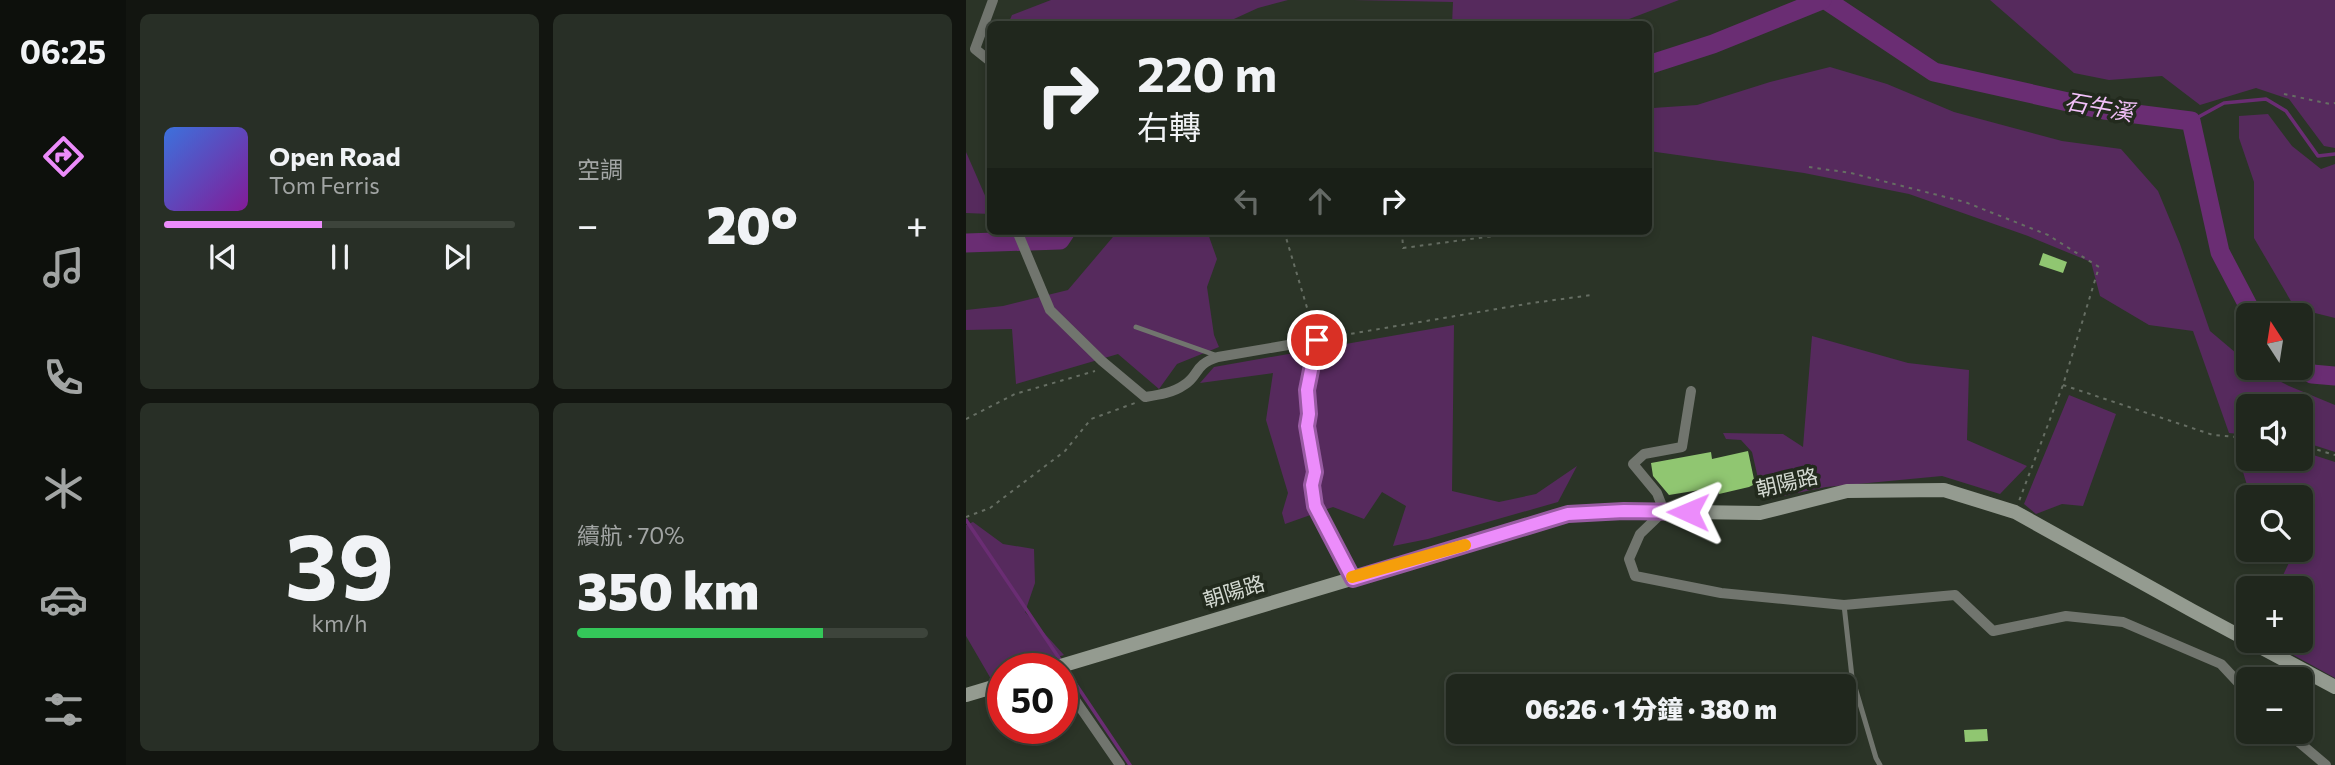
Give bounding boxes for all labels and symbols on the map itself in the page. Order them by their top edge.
water label: 石牛溪 [2063,86,2139,126]
north arrow [2236,303,2314,380]
pin [1287,310,1347,370]
street label: 朝陽路 [1753,462,1820,501]
position arrow [1651,475,1725,549]
street label: 朝陽路 [1200,569,1267,612]
speed limit sign: 50 [987,653,1078,744]

